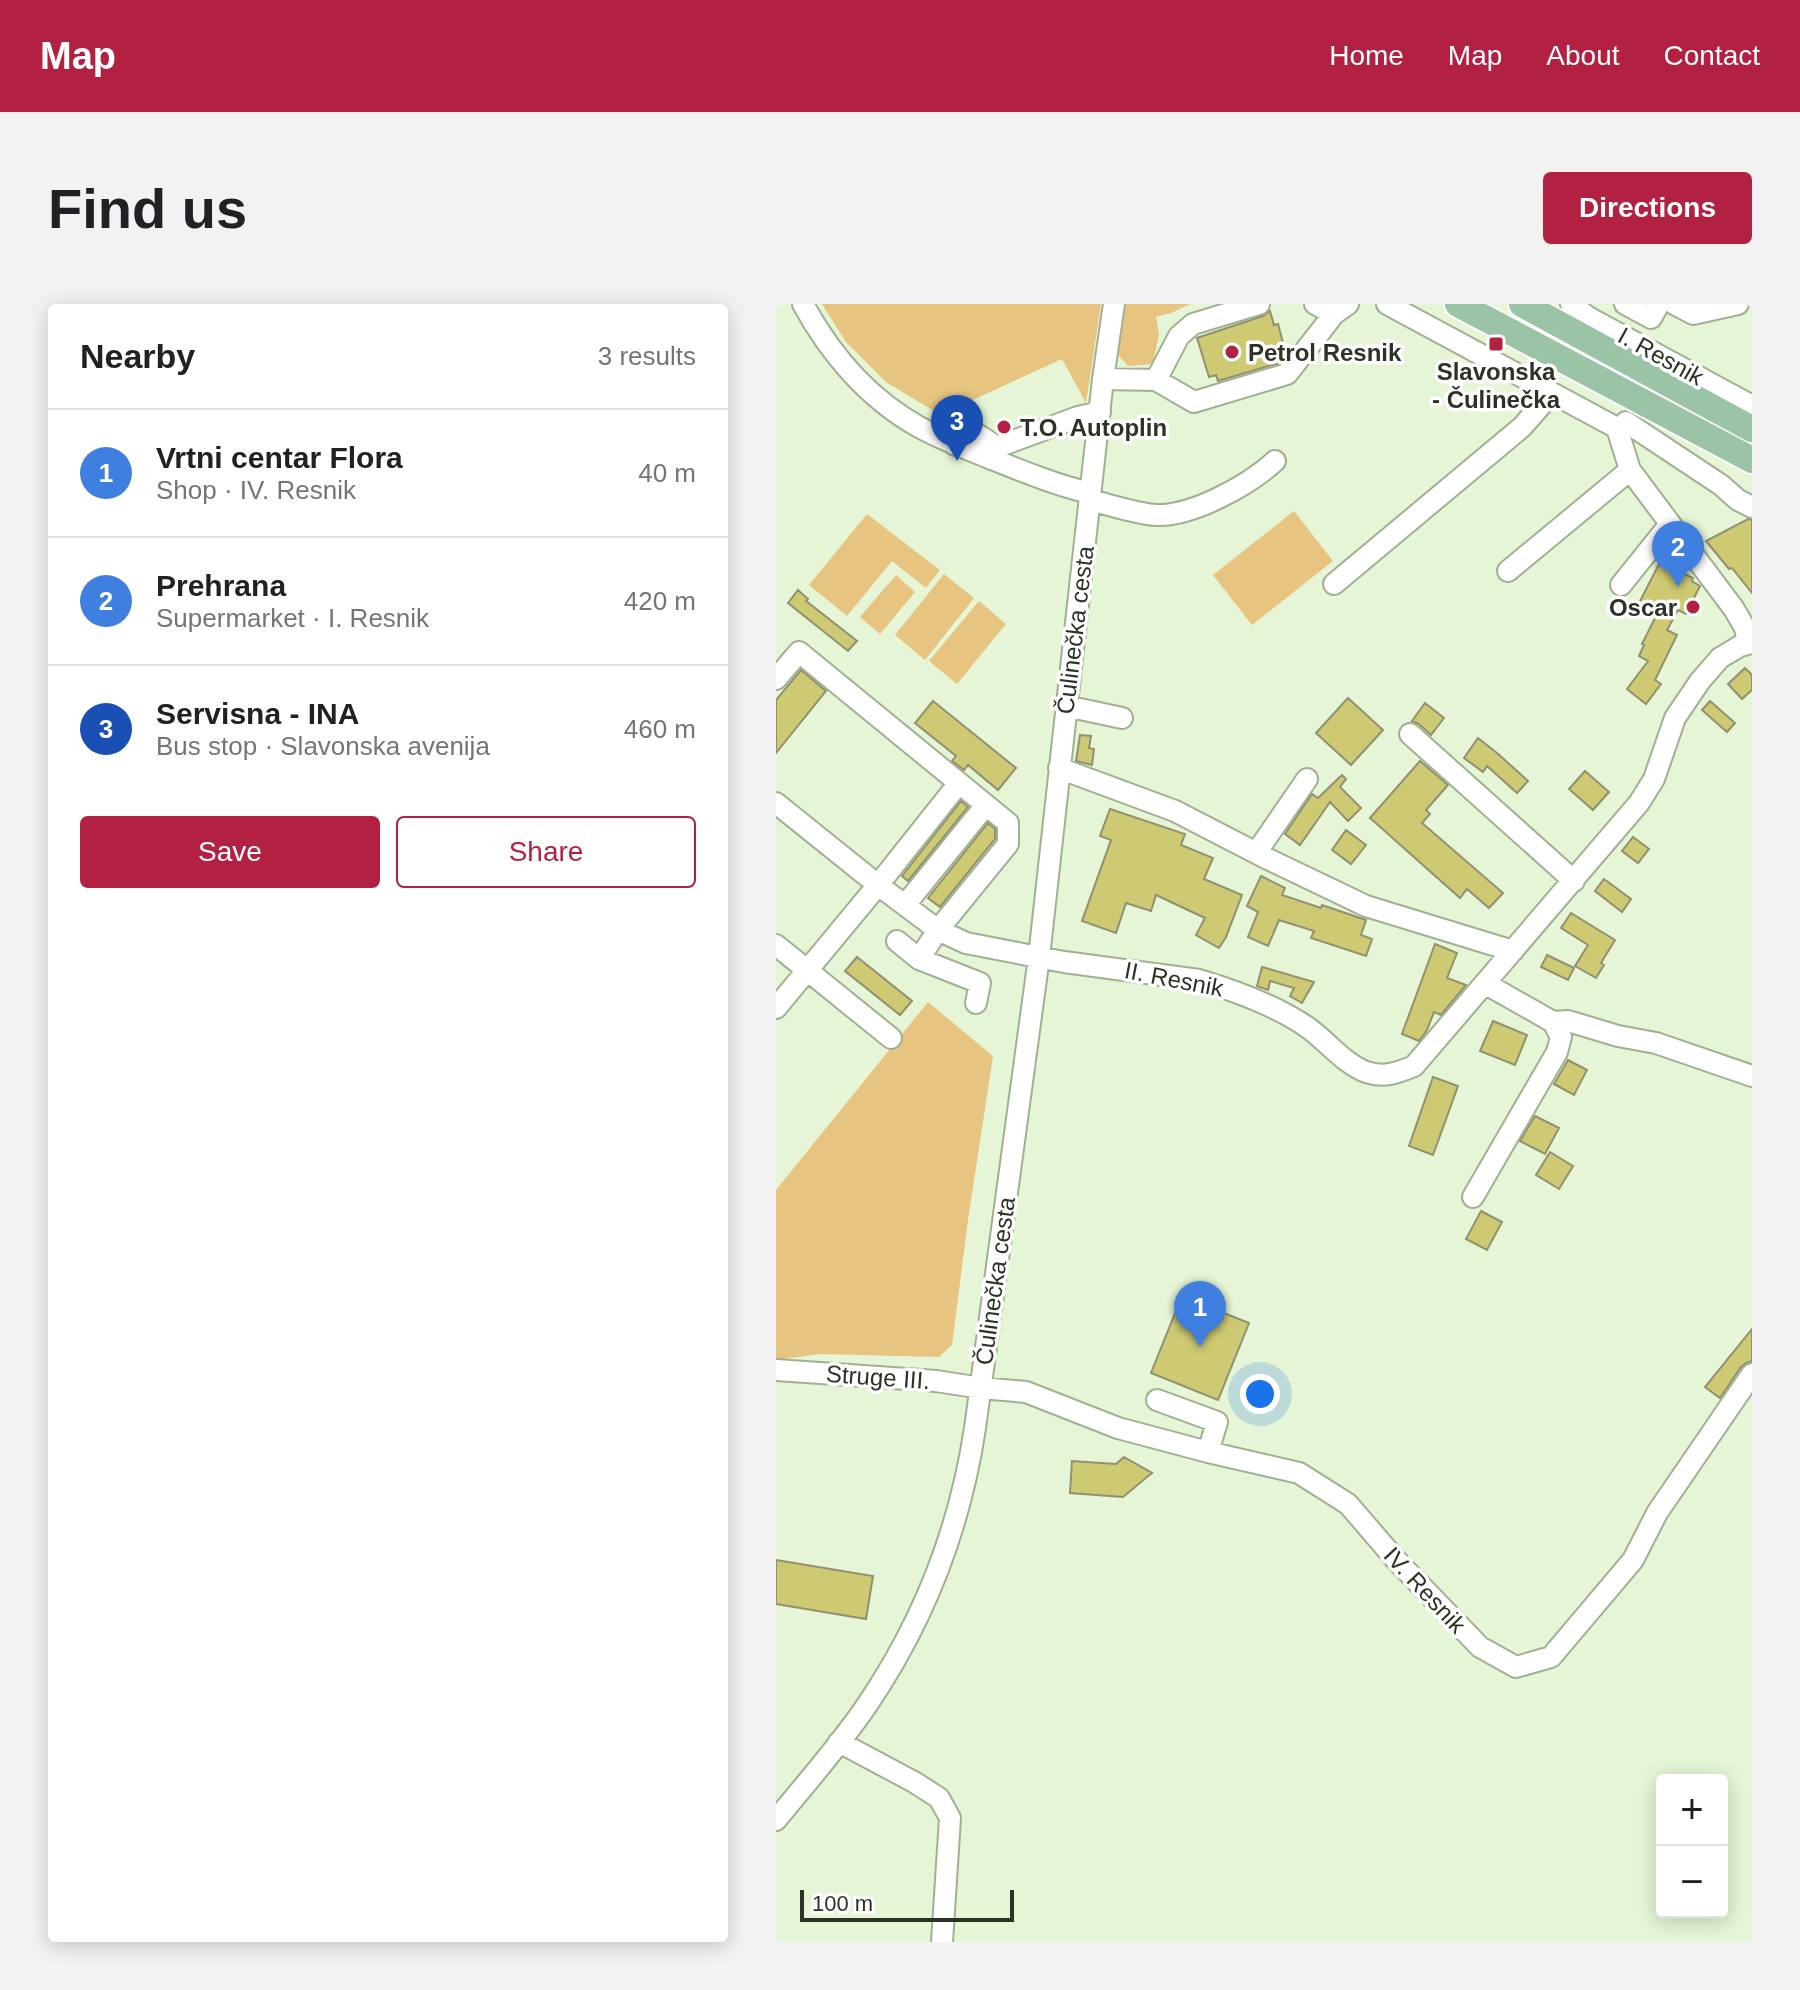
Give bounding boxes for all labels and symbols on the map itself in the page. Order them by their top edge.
street label: I. Resnik [1614,322,1709,391]
marker: Slavonska - Čulinečka [1487,335,1505,353]
place label: Petrol Resnik [1248,339,1402,366]
marker: Petrol Resnik [1223,343,1241,361]
place label: Slavonska - Čulinečka [1432,358,1561,413]
pin: 3 [931,395,983,461]
place label: T.O. Autoplin [1020,414,1167,441]
marker: T.O. Autoplin [995,418,1013,436]
pin: 2 [1652,521,1704,587]
street label: Čulinečka cesta [1051,544,1099,716]
place label: Oscar [1609,594,1677,621]
marker: Oscar [1684,598,1702,616]
street label: II. Resnik [1122,956,1227,1002]
street label: Čulinečka cesta [970,1195,1020,1367]
pin: 1 [1174,1281,1226,1347]
street label: Struge III. [825,1360,931,1394]
your location [1240,1374,1280,1414]
street label: IV. Resnik [1379,1542,1472,1639]
scale bar [800,1886,1014,1922]

